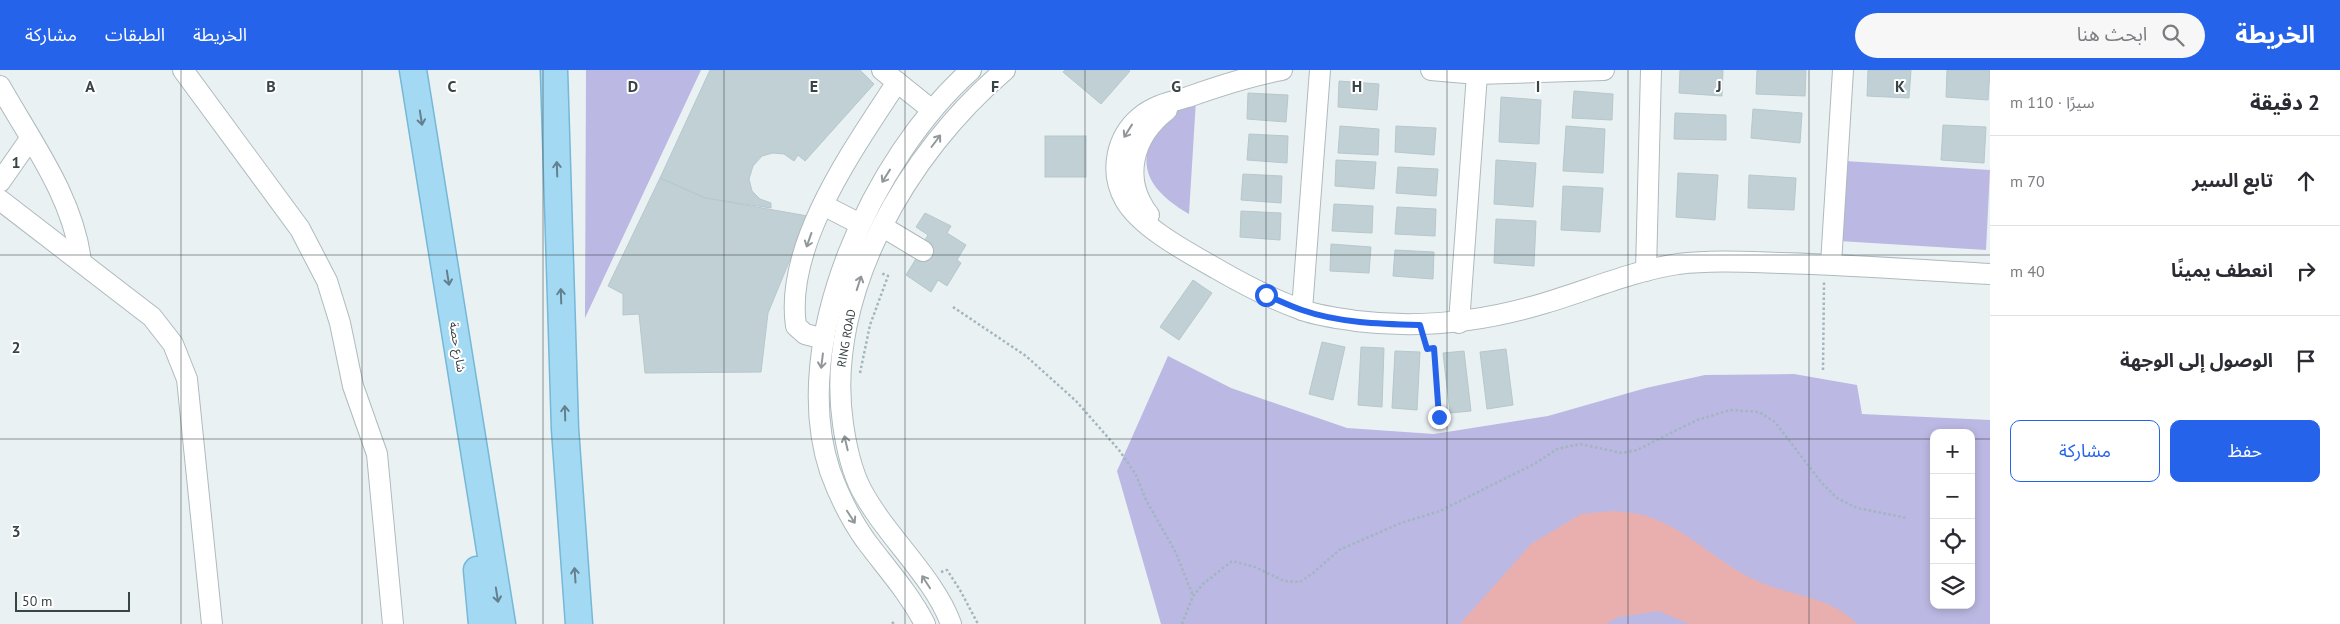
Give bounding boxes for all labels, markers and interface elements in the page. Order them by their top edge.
search box [1855,13,2205,58]
text: الخريطة [2235,19,2315,50]
icon: search [2159,21,2187,49]
text: ابحث هنا [2077,22,2147,46]
text: مشاركة [25,23,77,46]
text: الطبقات [105,23,165,46]
text: الخريطة [193,23,247,46]
text: A [85,76,95,96]
text: B [266,76,276,96]
text: C [448,76,457,96]
text: D [628,76,638,96]
text: E [810,76,818,96]
text: F [991,76,999,96]
text: G [1171,76,1181,96]
text: H [1352,76,1362,96]
text: I [1536,76,1540,96]
text: J [1715,76,1722,96]
text: K [1895,76,1905,96]
text: 2 دقيقة [2250,89,2320,116]
text: سيرًا · 110 m [2010,92,2095,112]
one-way arrow [417,110,427,126]
one-way arrow [1122,124,1133,138]
one-way arrow [931,134,941,148]
text: 1 [11,152,21,172]
one-way arrow [552,161,562,178]
icon: ahead [2292,167,2320,195]
one-way arrow [881,168,891,182]
text: تابع السير [2192,168,2273,192]
text: 70 m [2010,171,2045,191]
one-way arrow [804,231,813,247]
icon: right [2292,257,2320,285]
text: انعطف يمينًا [2171,258,2273,282]
text: 40 m [2010,261,2045,281]
one-way arrow [443,270,453,286]
one-way arrow [855,276,864,292]
route start [1255,284,1278,307]
one-way arrow [556,288,566,304]
street label: RING ROAD [834,308,859,368]
street label: شارع حصة [445,321,469,374]
text: 2 [11,337,21,357]
icon: arrive [2292,347,2320,375]
text: الوصول إلى الوجهة [2120,348,2273,372]
one-way arrow [816,353,826,369]
one-way arrow [560,406,569,422]
route end [1428,406,1451,429]
button: مشاركة [2010,420,2160,482]
button: حفظ [2170,420,2320,482]
map controls [1930,429,1975,609]
button: + [1930,429,1975,474]
one-way arrow [841,435,850,451]
button: − [1930,474,1975,519]
one-way arrow [847,510,857,524]
button: locate [1930,519,1975,564]
text: 3 [11,521,21,541]
button: layers [1930,564,1975,609]
one-way arrow [570,568,579,584]
one-way arrow [921,576,931,590]
one-way arrow [492,586,502,602]
scale bar [15,589,130,612]
text: 50 m [22,592,52,610]

